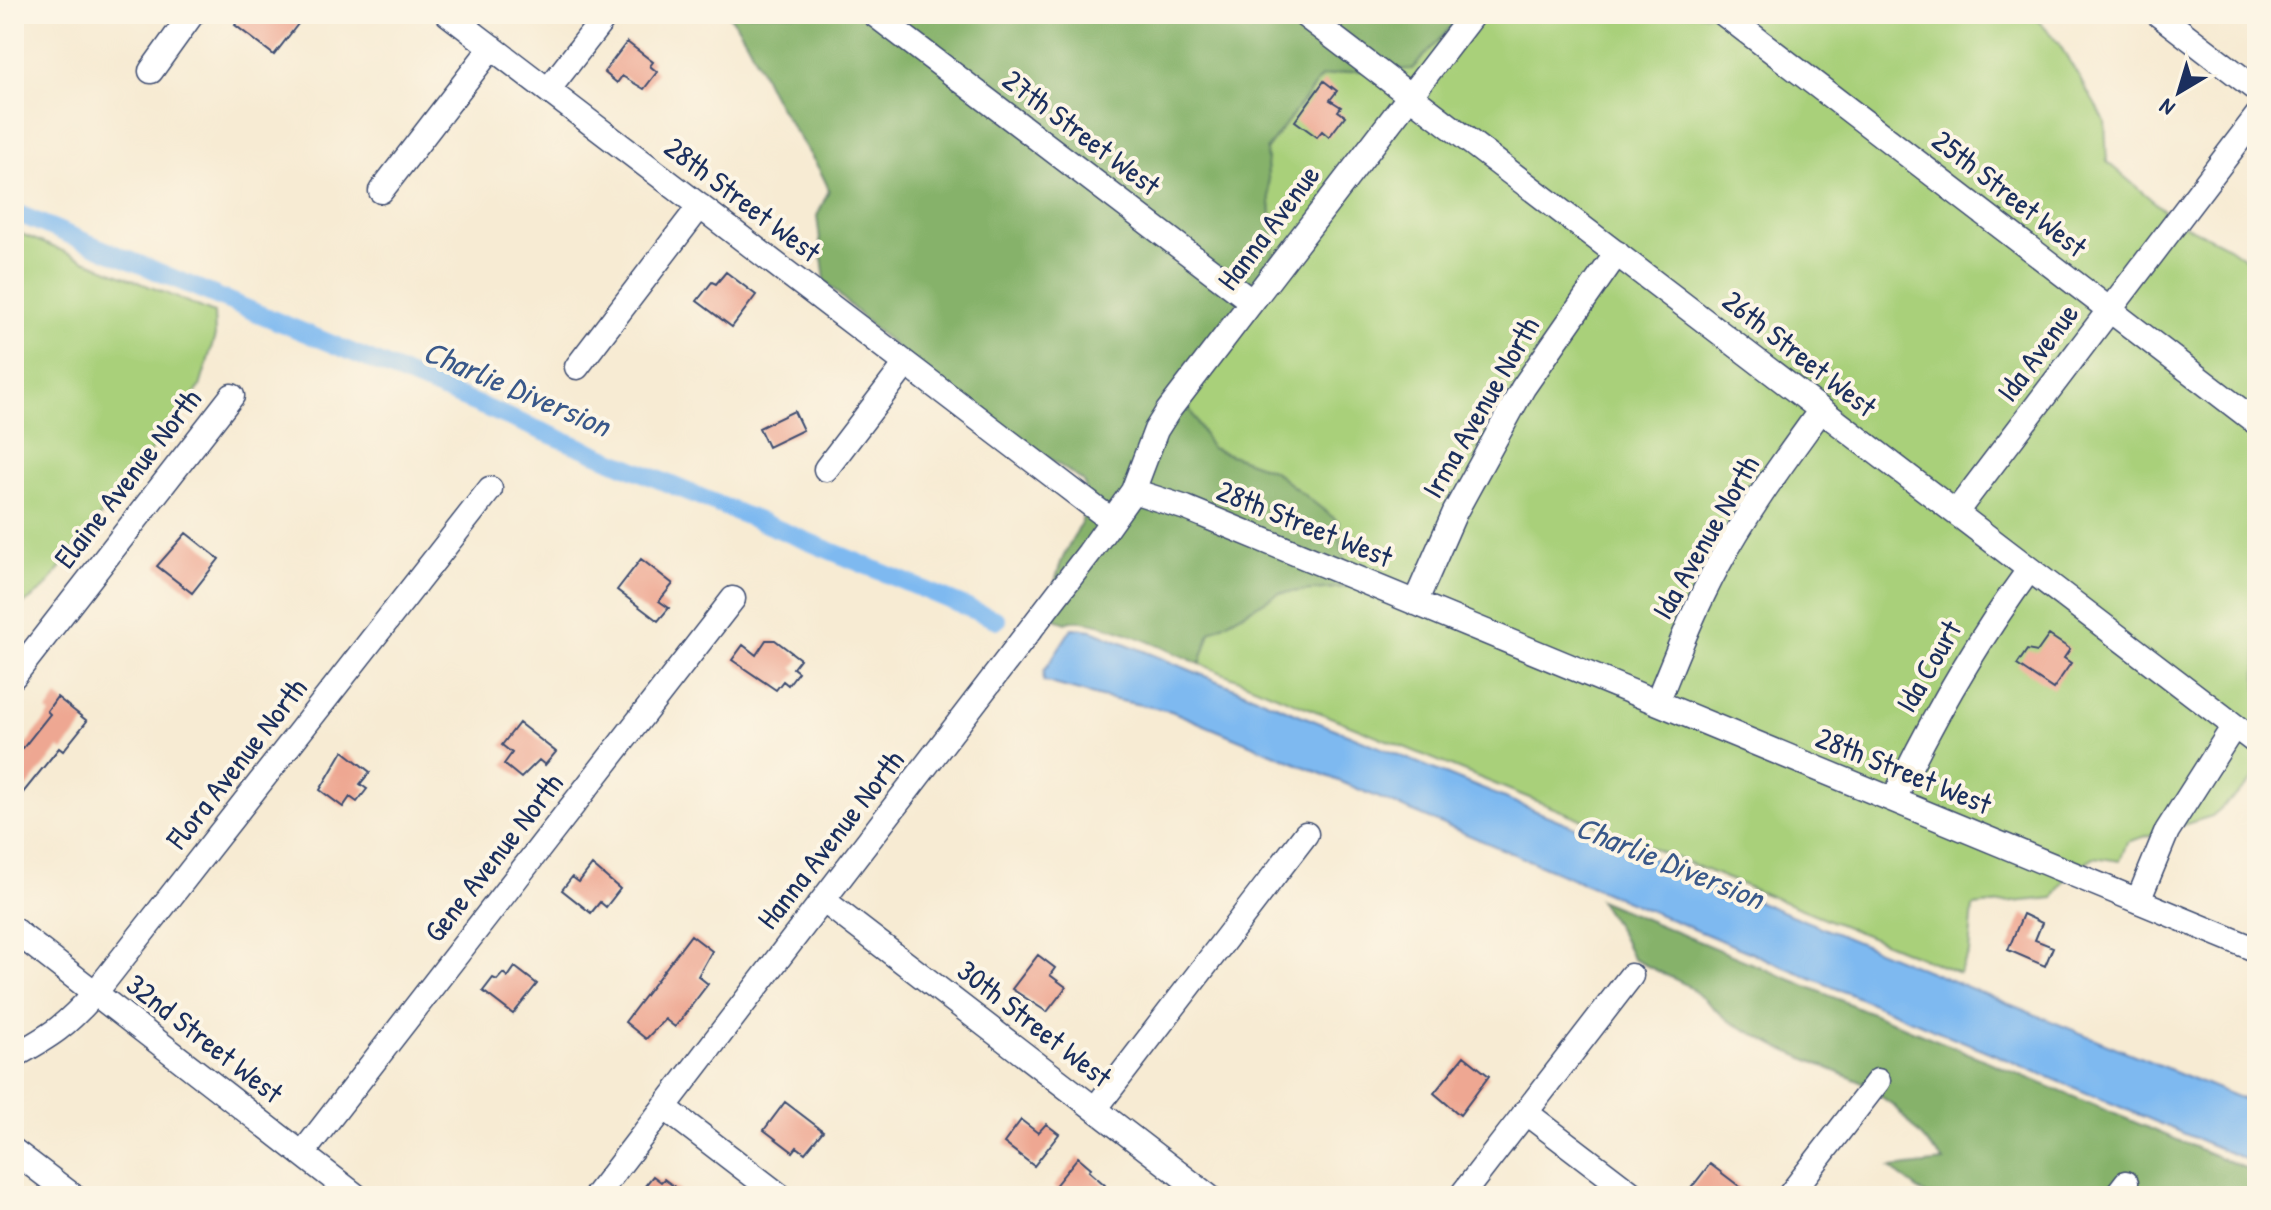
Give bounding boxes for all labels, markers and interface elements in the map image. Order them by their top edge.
north arrow [2139,52,2219,132]
street label: 27th Street West [995,60,1170,205]
text: N [2153,92,2181,123]
street label: 25th Street West [1925,120,2096,266]
street label: 28th Street West [657,127,830,271]
street label: Hanna Avenue [1208,156,1328,298]
street label: 26th Street West [1715,280,1886,426]
street label: Ida Avenue [1987,295,2087,409]
street label: Irma Avenue North [1412,309,1548,505]
water label: Charlie Diversion [417,329,619,448]
street label: Elaine Avenue North [44,380,210,576]
street label: Ida Avenue North [1642,448,1768,626]
street label: 28th Street West [1211,470,1399,577]
street label: Ida Court [1886,612,1971,719]
street label: Flora Avenue North [156,669,315,858]
street label: 28th Street West [1810,717,1998,824]
street label: Hanna Avenue North [747,741,913,937]
street label: Gene Avenue North [414,764,572,950]
water label: Charlie Diversion [1570,805,1773,920]
street label: 30th Street West [950,950,1121,1096]
street label: 32nd Street West [118,964,292,1112]

